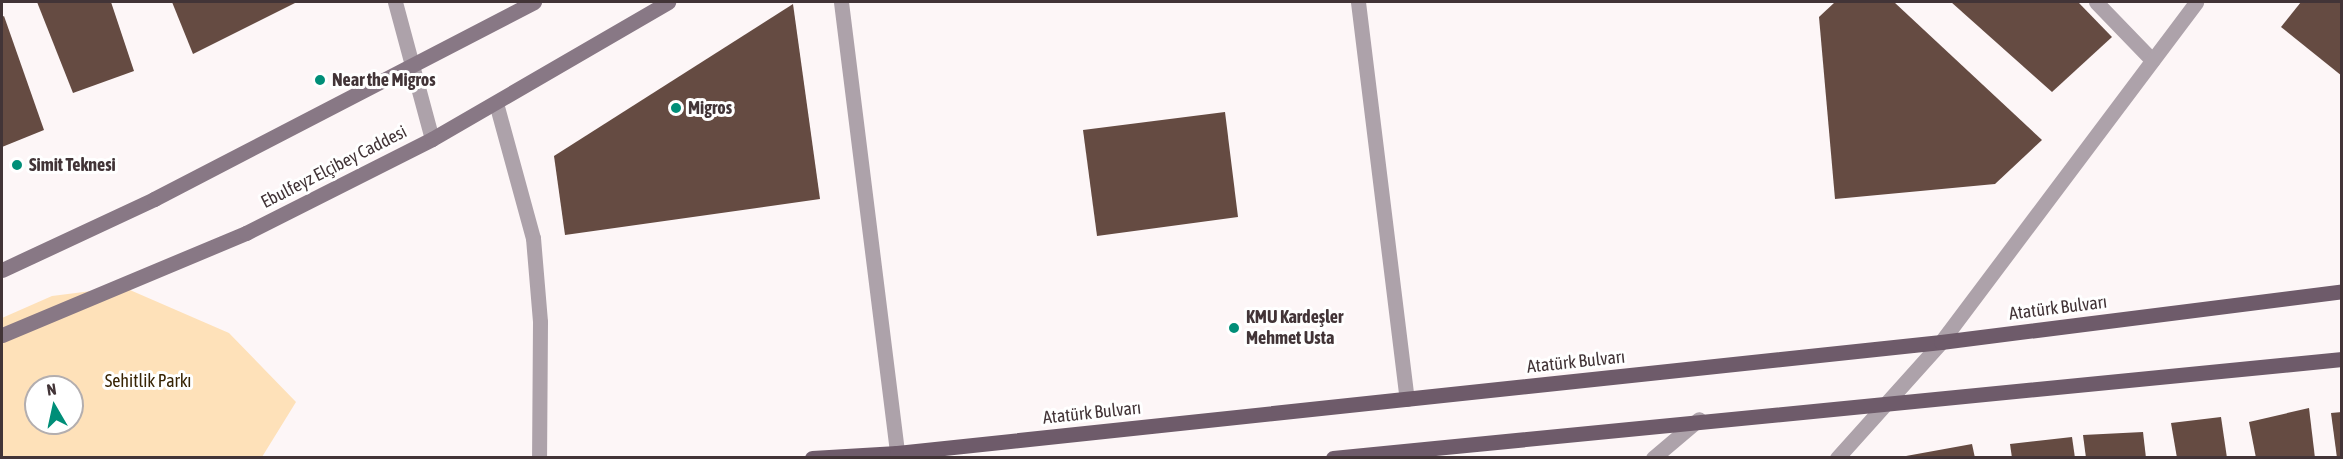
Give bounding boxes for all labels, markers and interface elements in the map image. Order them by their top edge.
place label: Near the Migros [332,69,436,91]
marker: Near the Migros [313,73,327,87]
place label: Migros [688,97,732,119]
marker: Migros [669,101,683,115]
street label: Ebulfeyz Elçibey Caddesi [258,121,410,213]
place label: Simit Teknesi [29,154,116,176]
marker: Simit Teknesi [10,158,24,172]
street label: Atatürk Bulvarı [2008,291,2108,325]
place label: KMU Kardeşler Mehmet Usta [1246,307,1343,350]
marker: KMU Kardeşler Mehmet Usta [1227,321,1241,335]
street label: Atatürk Bulvarı [1526,346,1626,378]
park label: Sehitlik Parkı [105,370,191,392]
north arrow [24,375,84,435]
text: N [45,380,58,399]
street label: Atatürk Bulvarı [1042,397,1142,429]

